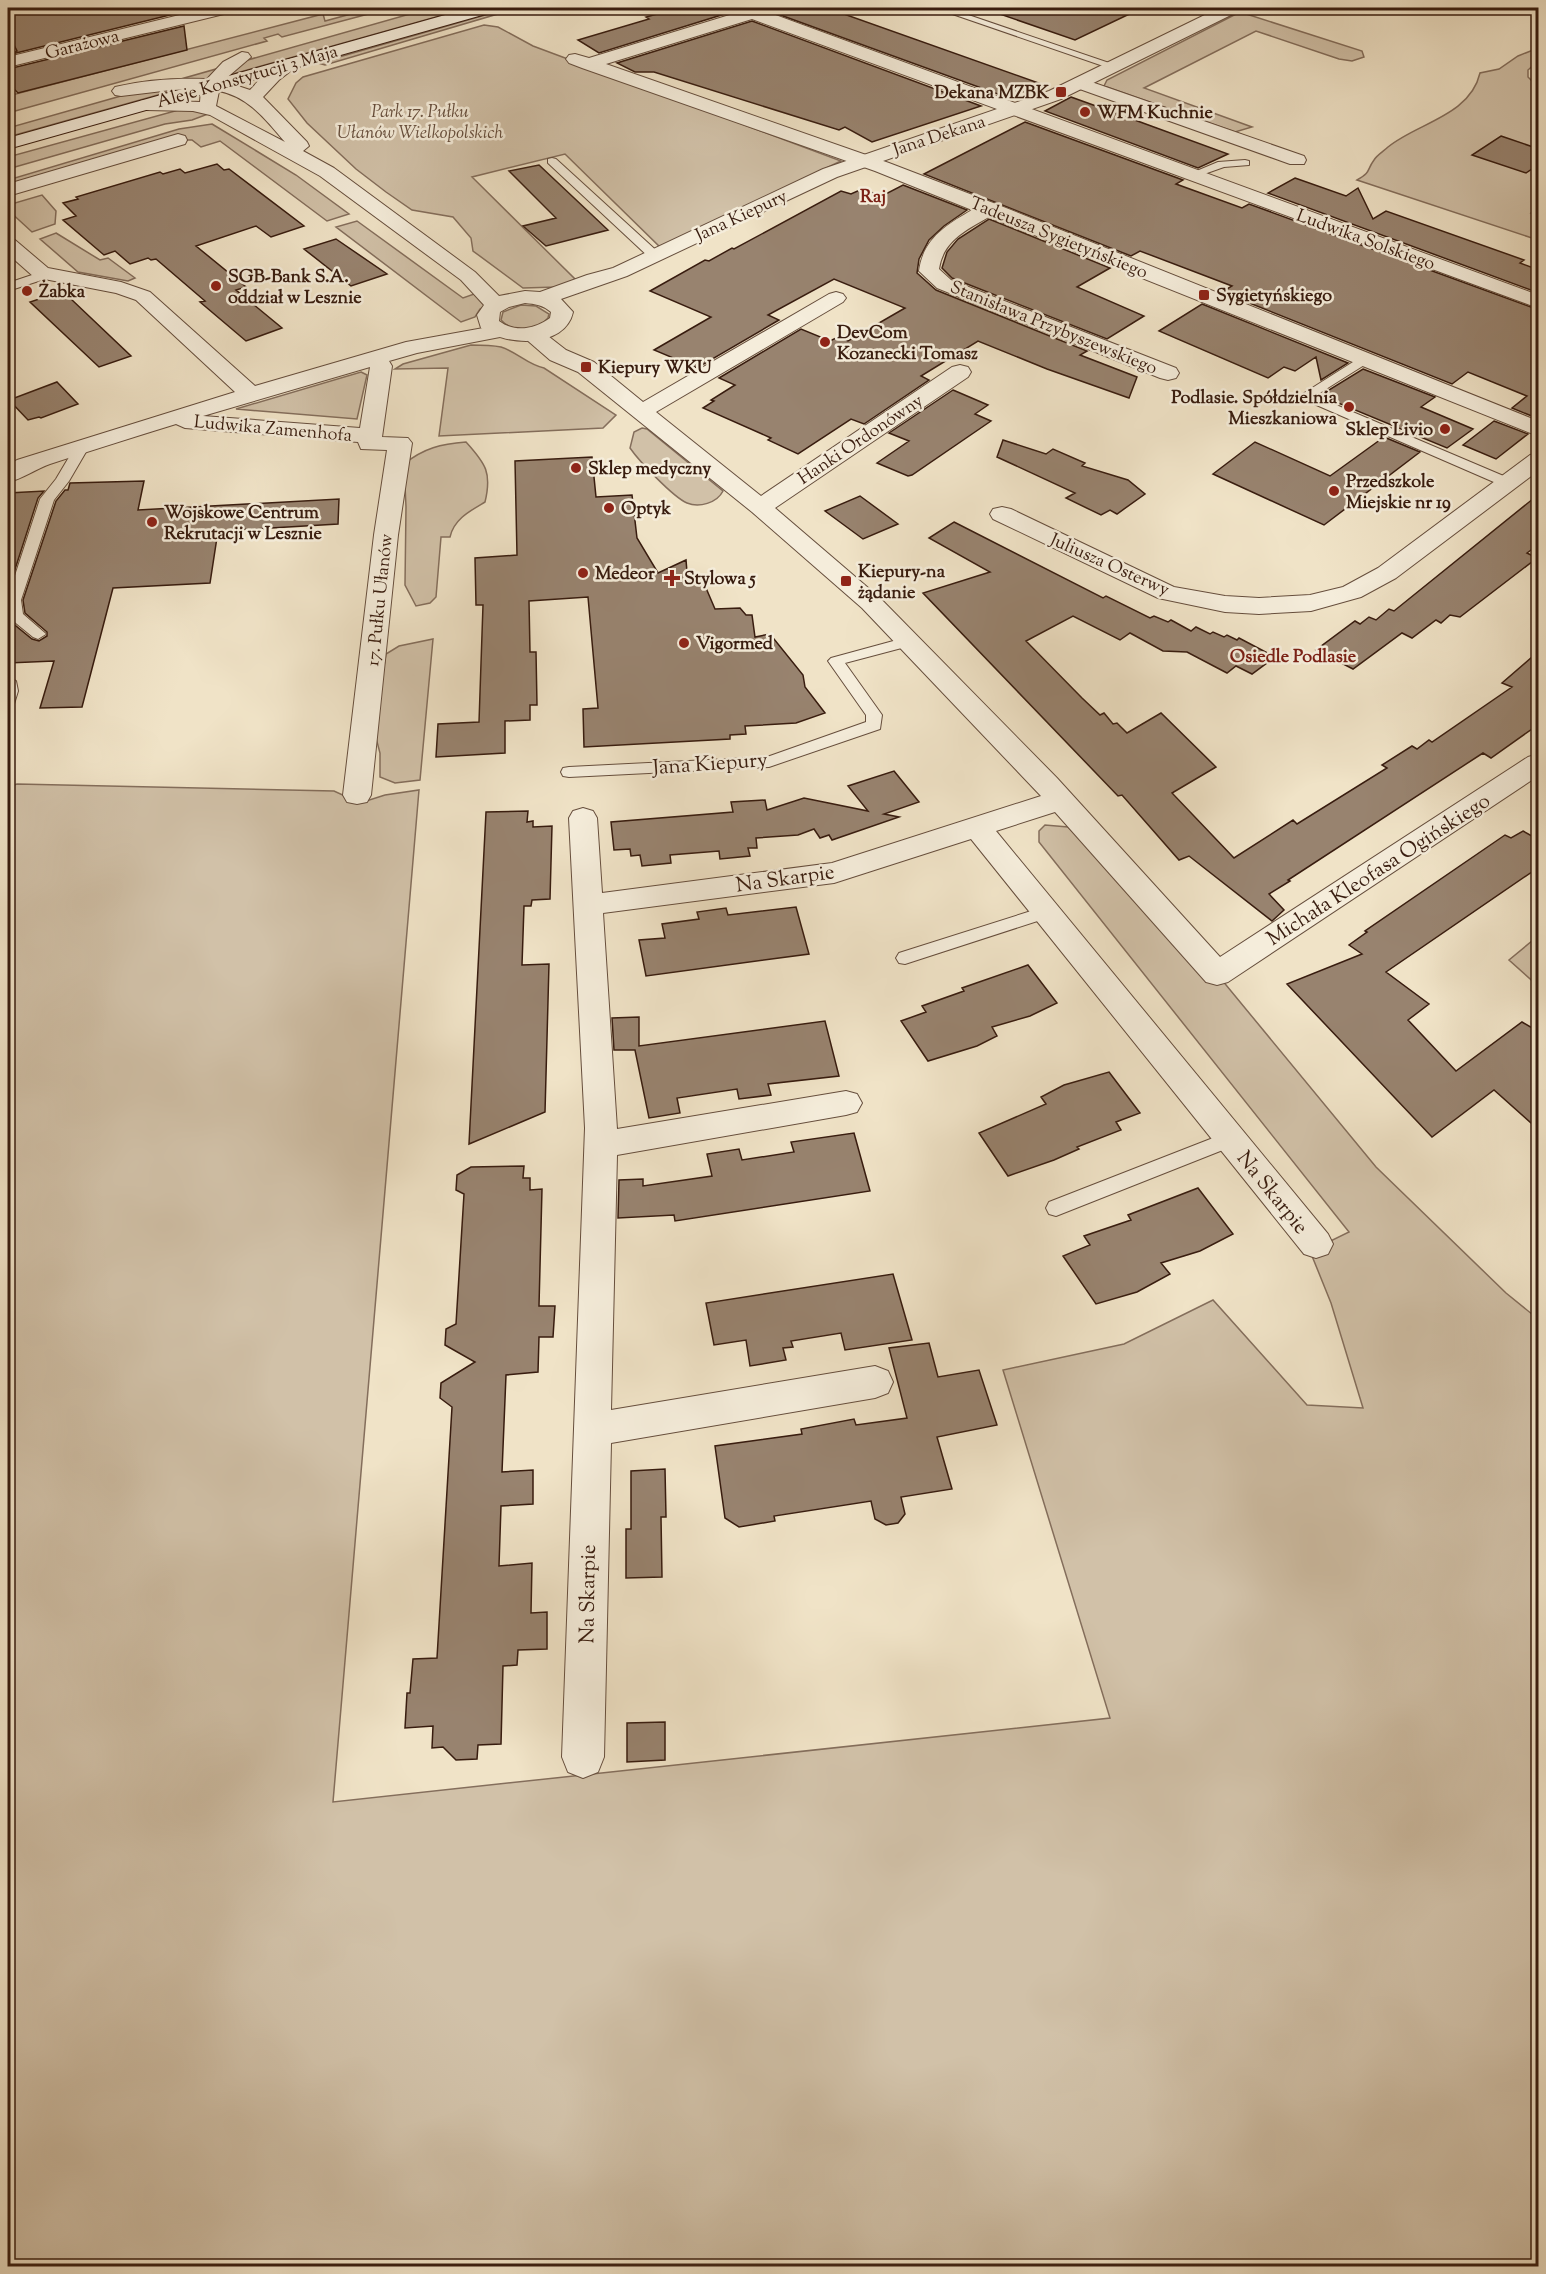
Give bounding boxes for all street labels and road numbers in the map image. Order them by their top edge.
street label: Garażowa [43,24,122,68]
street label: Aleje Konstytucji 3 Maja [154,40,341,116]
street label: Jana Dekana [889,110,989,164]
street label: Jana Kiepury [691,184,792,250]
street label: Tadeusza Sygietyńskiego [965,191,1151,287]
street label: Ludwika Solskiego [1292,204,1439,278]
street label: Stanisława Przybyszewskiego [946,275,1161,382]
street label: Hanki Ordonówny [793,389,929,492]
street label: Ludwika Zamenhofa [193,410,353,450]
street label: Juliusza Osterwy [1044,527,1173,604]
street label: 17. Pułku Ułanów [361,532,401,668]
street label: Jana Kiepury [651,746,769,784]
street label: Michała Kleofasa Ogińskiego [1261,787,1497,954]
street label: Na Skarpie [734,858,837,902]
street label: Na Skarpie [1228,1145,1314,1241]
street label: Na Skarpie [573,1544,605,1644]

